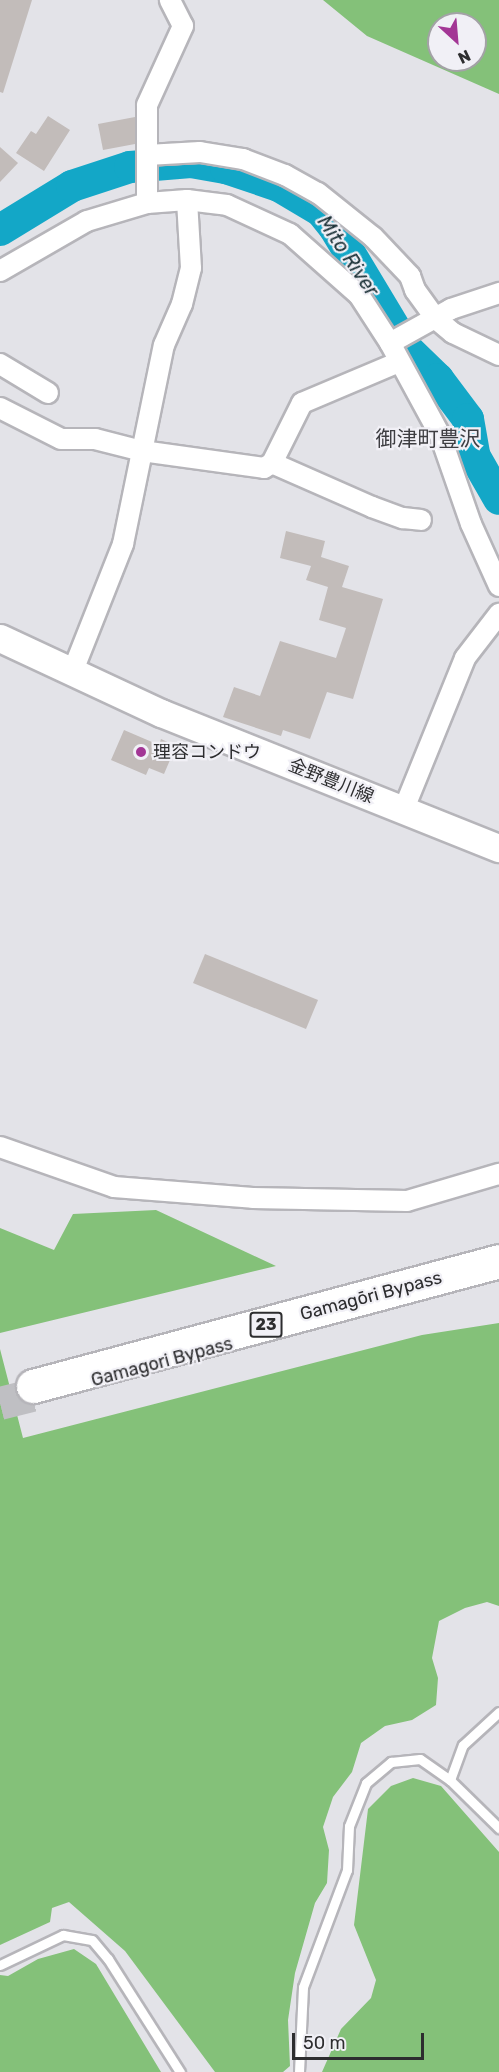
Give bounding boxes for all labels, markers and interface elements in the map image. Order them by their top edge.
north arrow [427,12,487,72]
text: N [455,46,474,68]
water label: Mito River [312,211,384,301]
district label: 御津町豊沢 [376,426,480,452]
place label: 理容コンドウ [153,741,261,763]
marker: 理容コンドウ [134,745,148,759]
street label: 金野豊川線 [285,754,377,808]
street label: Gamagōri Bypass [298,1267,444,1325]
road number: 23 [250,1312,282,1338]
street label: Gamagori Bypass [89,1333,235,1391]
scale bar [295,2021,427,2059]
text: 50 m [303,2032,346,2054]

